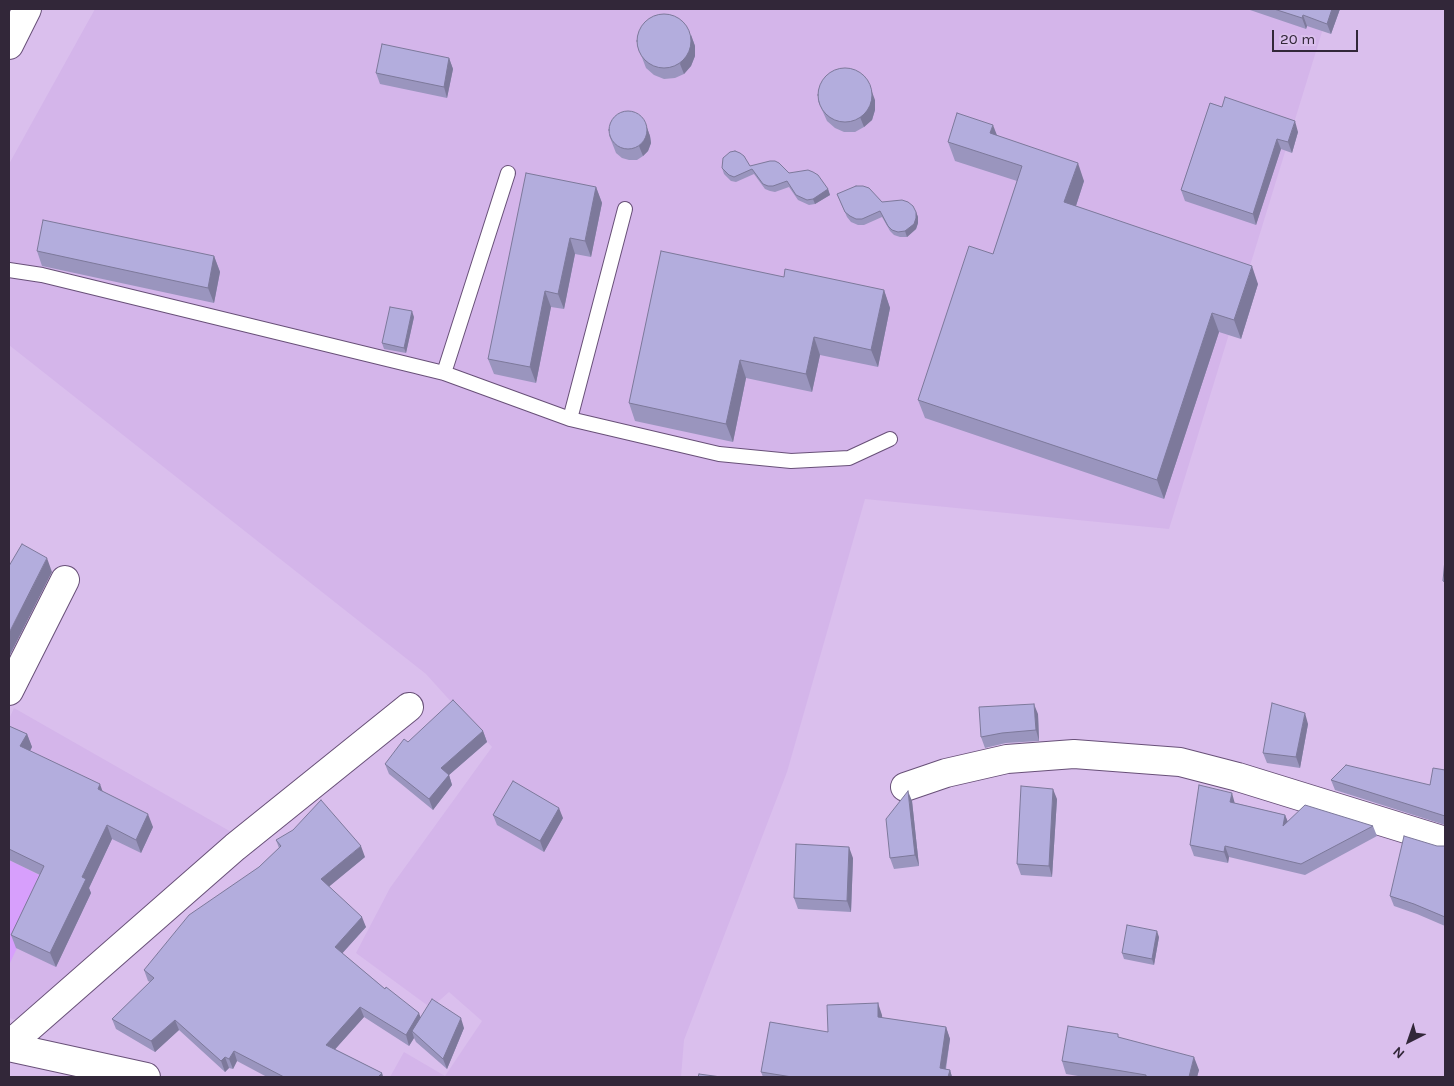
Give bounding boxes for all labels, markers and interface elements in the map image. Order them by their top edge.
scale bar [1274,20,1360,52]
text: 20 m [1280,30,1315,48]
north arrow [1384,1016,1434,1066]
text: N [1389,1043,1408,1062]

